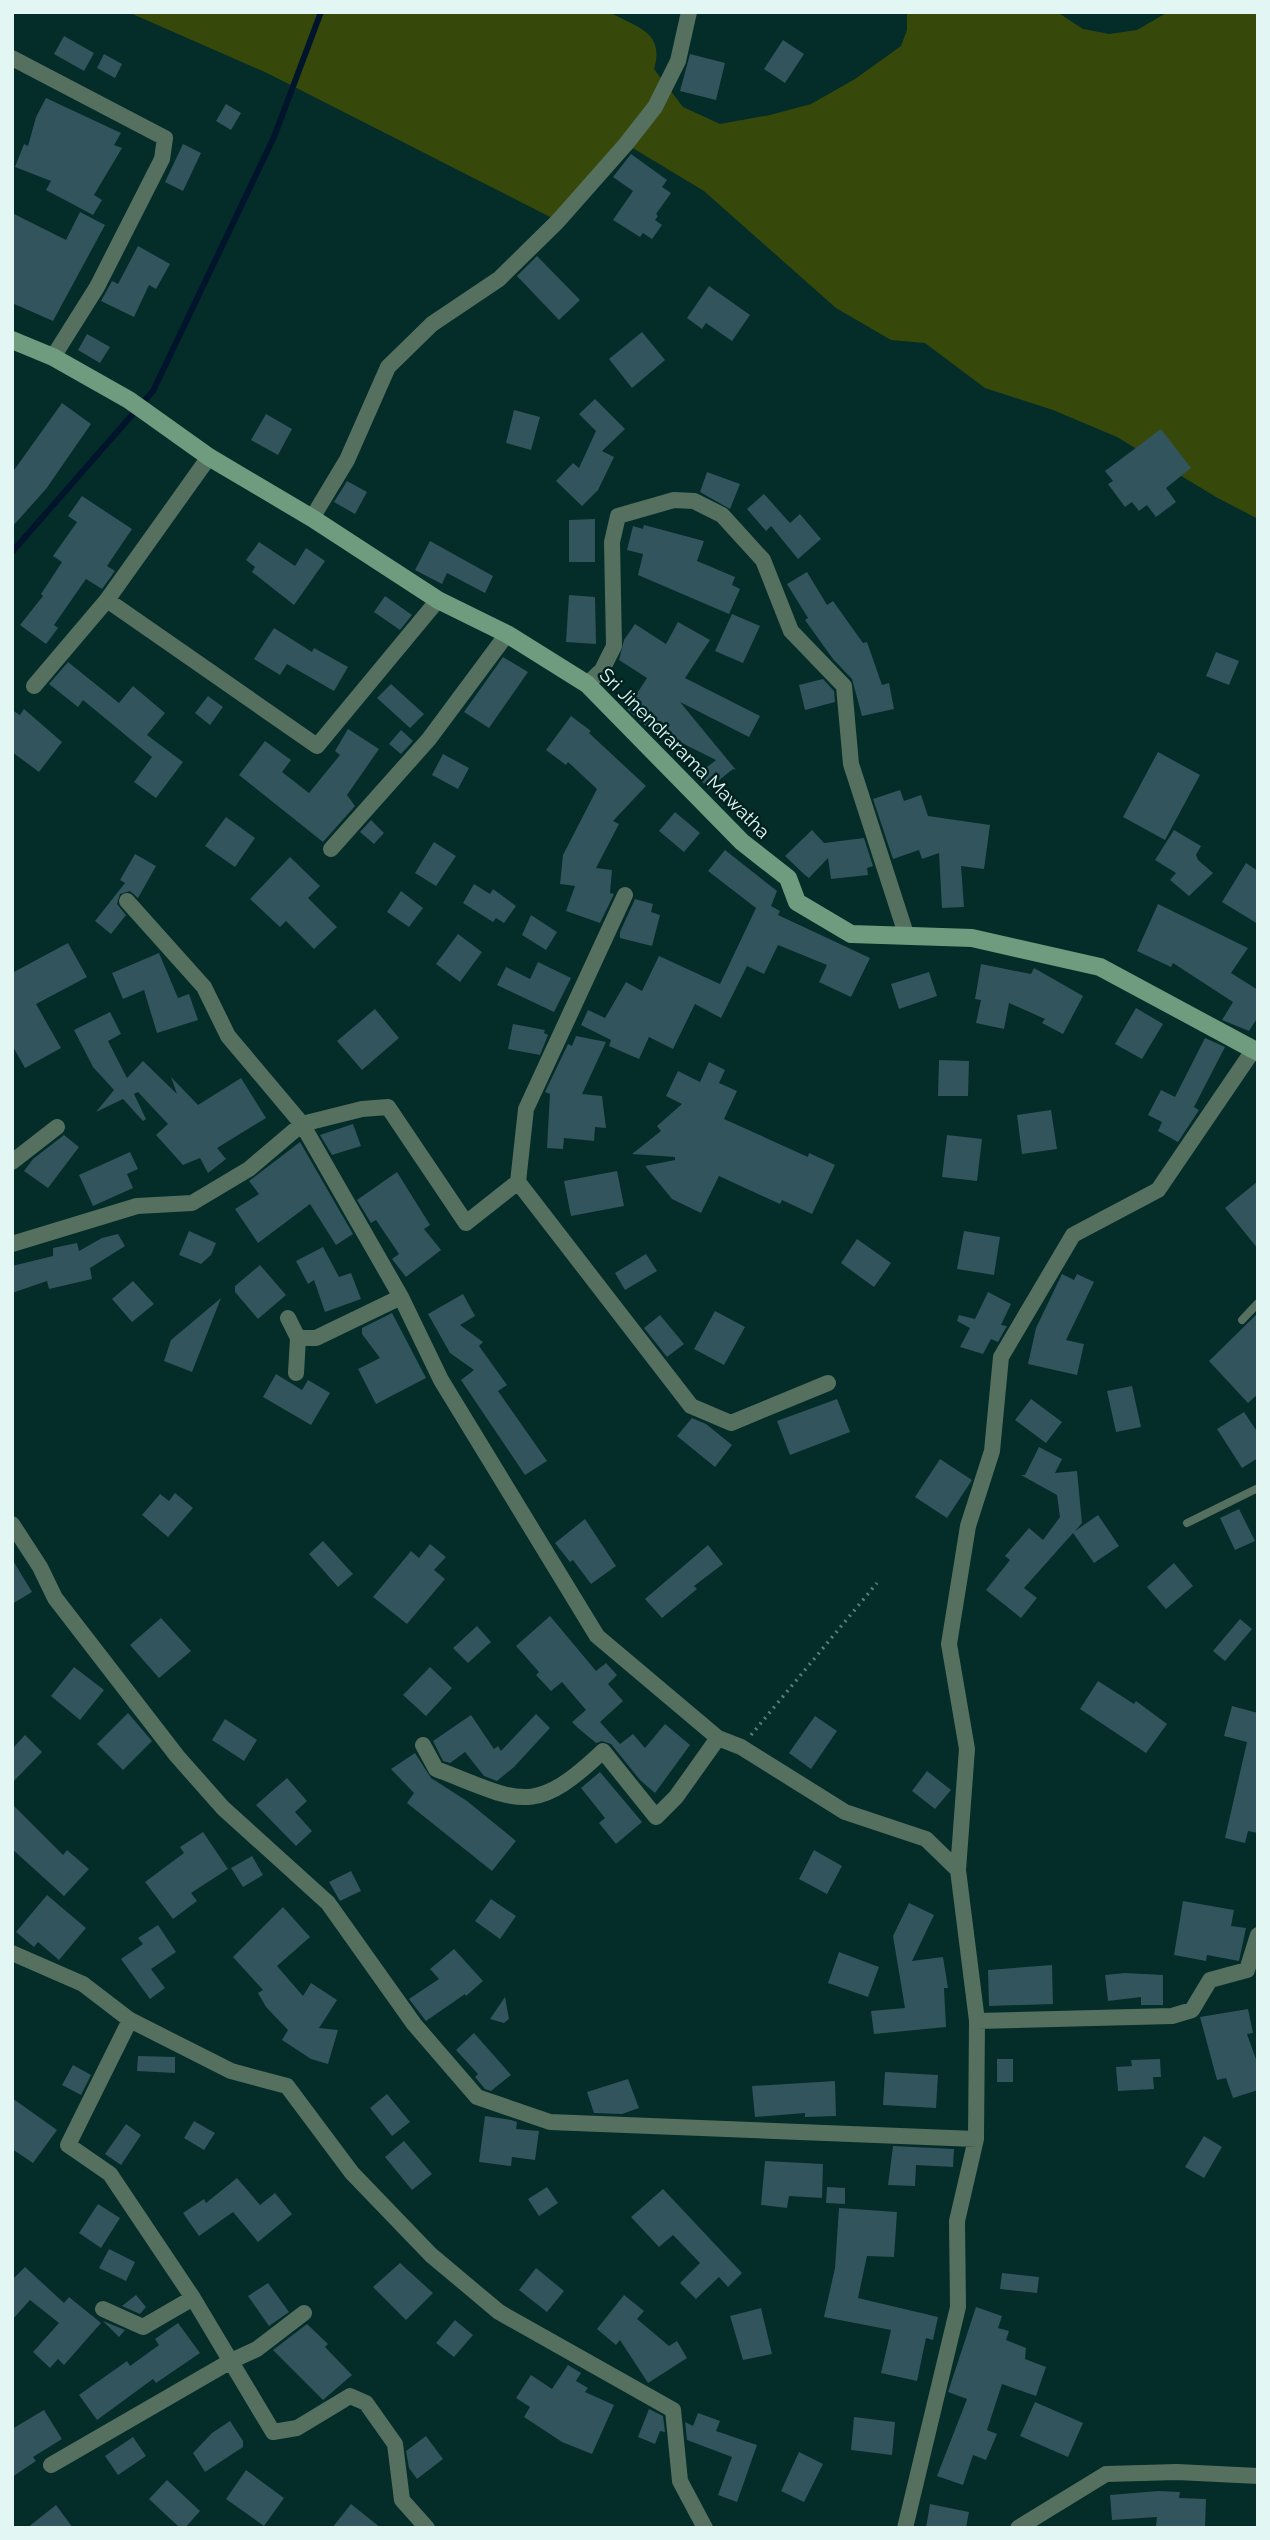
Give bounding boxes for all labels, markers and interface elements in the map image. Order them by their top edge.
street label: Sri Jinendrarama Mawatha [595,663,775,843]

